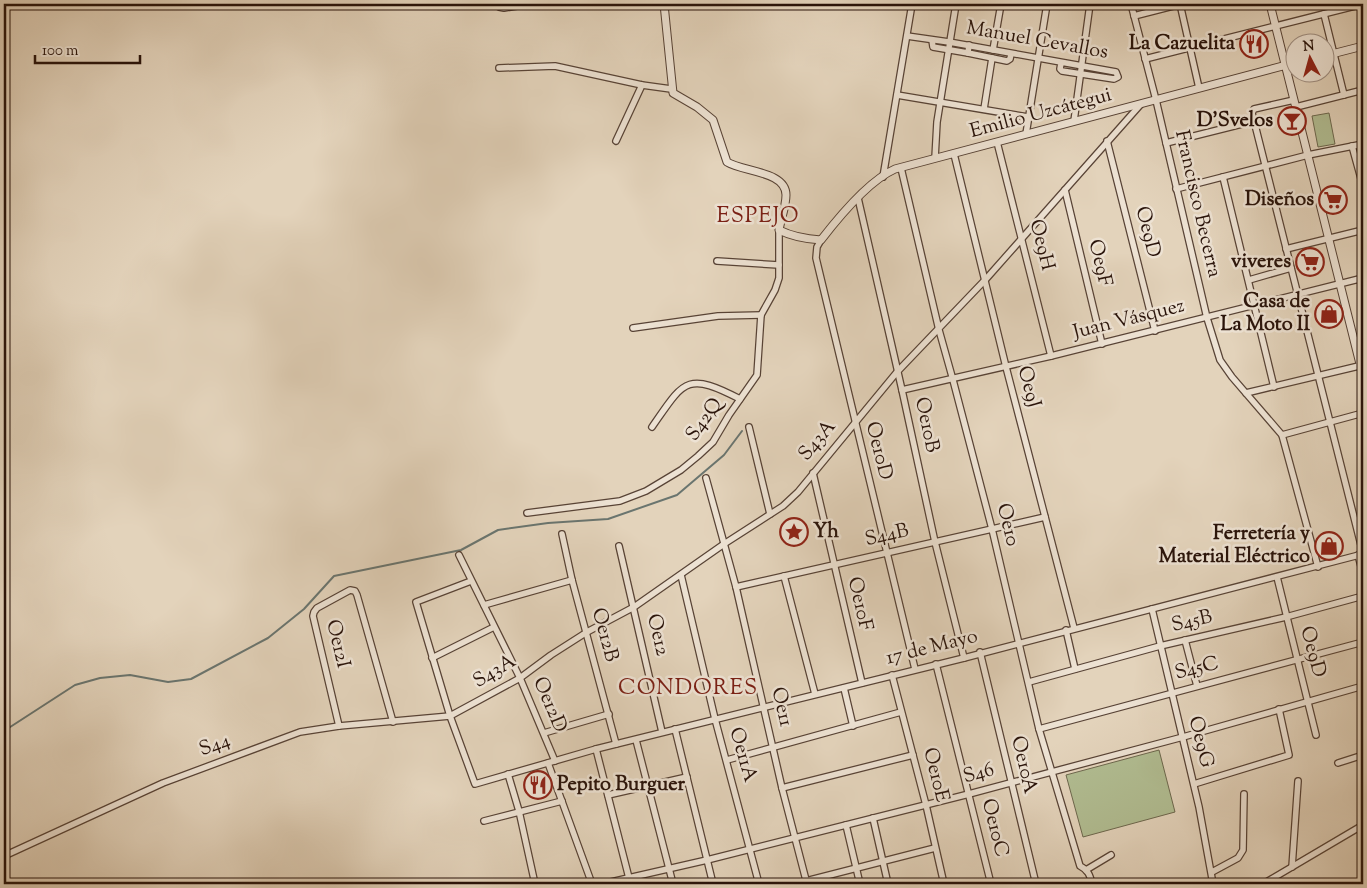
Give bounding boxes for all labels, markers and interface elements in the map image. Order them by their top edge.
street label: Manuel Cevallos [964,14,1110,68]
restaurant icon: La Cazuelita [1239,29,1269,59]
place label: La Cazuelita [1129,30,1236,59]
scale bar [35,32,140,64]
north arrow [1284,32,1334,82]
text: N [1302,37,1315,58]
text: 100 m [42,41,79,62]
street label: Emilio Uzcátegui [967,81,1115,147]
bar icon: D'Svelos [1277,106,1307,136]
place label: D'Svelos [1197,107,1273,136]
street label: Francisco Becerra [1166,127,1228,281]
supermarket icon: Diseños [1318,185,1348,215]
place label: Diseños [1245,186,1314,215]
district label: ESPEJO [716,201,800,233]
street label: Oe9D [1127,203,1167,261]
street label: Oe9H [1021,216,1061,274]
street label: Oe9F [1080,237,1118,289]
supermarket icon: viveres [1295,247,1325,277]
place label: viveres [1231,248,1291,277]
place label: Casa de La Moto II [1220,288,1310,340]
street label: Juan Vásquez [1069,292,1188,348]
shop icon: Casa de La Moto II [1314,299,1344,329]
street label: Oe9J [1009,363,1047,411]
street label: S42Q [679,390,732,448]
street label: Oe10B [906,395,946,456]
street label: S43A [792,414,844,468]
street label: Oe10D [857,419,899,483]
street label: Oe10 [988,500,1026,550]
place icon: Yh [779,517,809,547]
street label: S44B [862,517,912,555]
place label: Yh [813,518,839,547]
place label: Ferretería y Material Eléctrico [1159,520,1310,572]
shop icon: Ferretería y Material Eléctrico [1314,531,1344,561]
street label: Oe10F [839,574,879,634]
street label: S45B [1169,603,1216,641]
street label: Oe12B [583,605,625,666]
street label: Oe12 [638,611,676,659]
street label: Oe12I [317,617,357,672]
street label: 17 de Mayo [883,623,981,673]
street label: Oe9D [1291,623,1333,681]
street label: S43A [468,648,522,696]
street label: S45C [1172,650,1222,688]
street label: Oe12D [524,673,574,737]
district label: CONDORES [618,673,758,705]
street label: Oe11 [762,684,800,730]
street label: Oe9G [1180,713,1220,771]
street label: Oe11A [720,724,764,786]
street label: S44 [195,727,235,765]
street label: Oe10A [1002,733,1044,797]
street label: Oe10E [914,745,956,805]
street label: S46 [960,756,998,792]
restaurant icon: Pepito Burguer [523,770,553,800]
place label: Pepito Burguer [557,771,685,800]
street label: Oe10C [973,796,1015,860]

